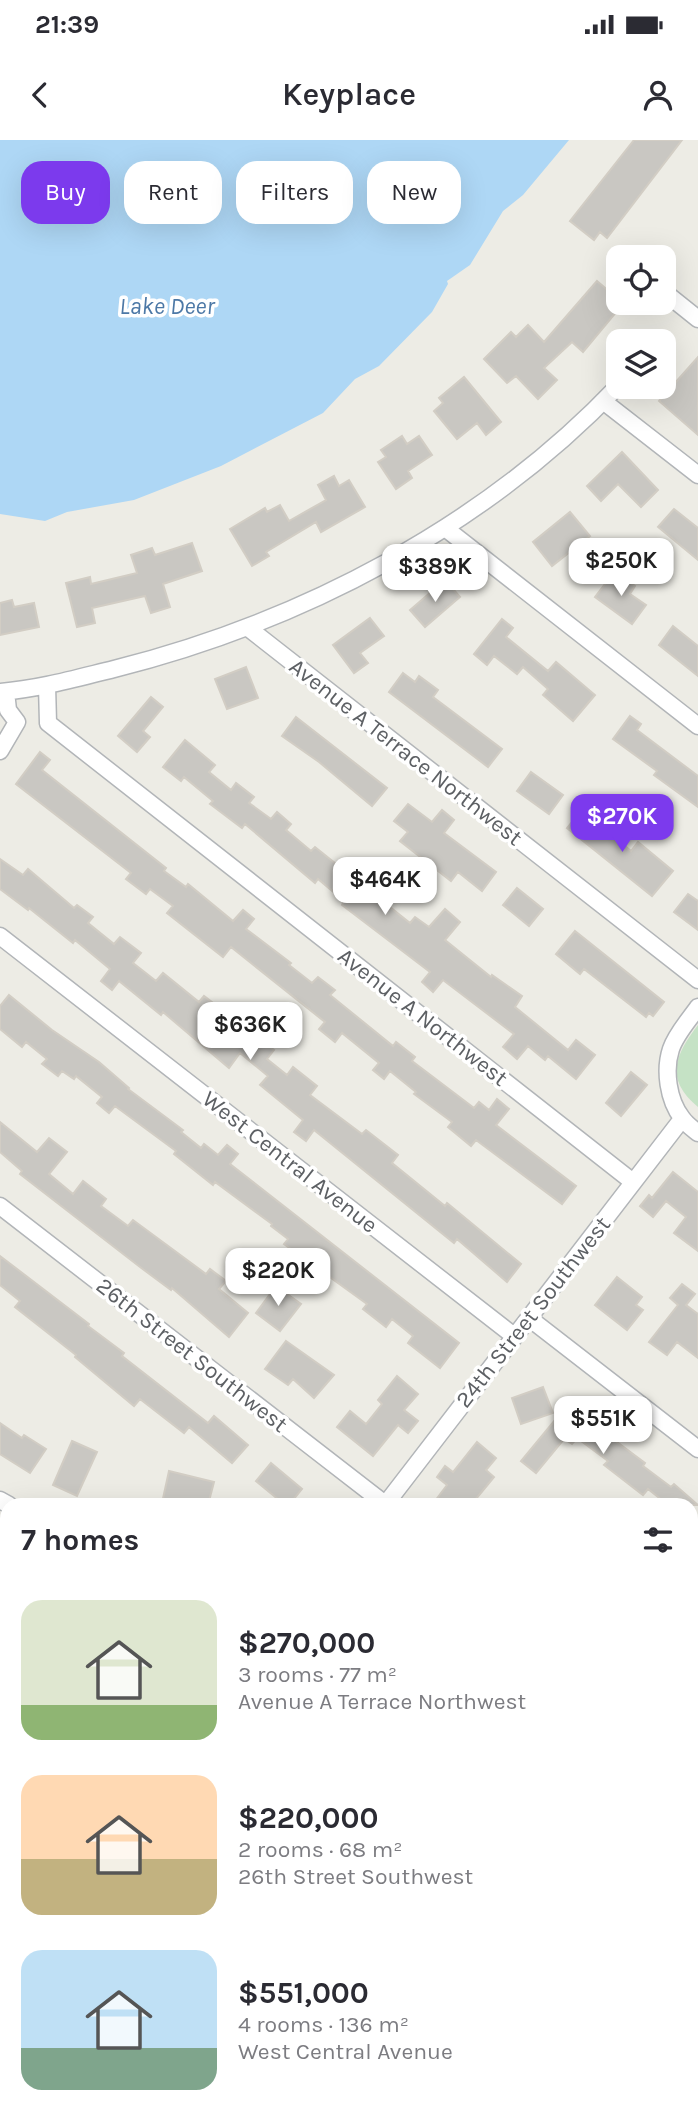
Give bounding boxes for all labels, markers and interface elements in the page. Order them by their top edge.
text: 21:39 [35,9,99,40]
icon: back [21,76,59,114]
text: Keyplace [282,76,416,113]
icon: person [639,76,677,114]
chip: Buy [21,161,110,224]
chip: Rent [124,161,222,224]
chip: Filters [236,161,353,224]
chip: New [367,161,461,224]
map controls [606,245,676,399]
button: locate [606,245,676,315]
water label: Lake Deer [119,292,215,320]
button: layers [606,329,676,399]
pin: $250K [572,538,670,598]
pin: $389K [386,545,484,604]
text: $250K [585,547,657,574]
text: $389K [398,553,472,580]
street label: Avenue A Terrace Northwest [284,653,528,852]
pin: $270K [573,794,671,854]
text: $270K [587,803,657,830]
pin: $464K [336,858,434,917]
text: $464K [349,866,421,893]
street label: Avenue A Northwest [333,942,514,1092]
pin: $636K [201,1002,299,1062]
text: $636K [213,1011,287,1038]
street label: West Central Avenue [197,1085,383,1239]
street label: 24th Street Southwest [450,1211,616,1413]
pin: $220K [229,1248,327,1308]
text: $220K [241,1257,315,1284]
street label: 26th Street Southwest [91,1272,293,1438]
pin: $551K [554,1396,652,1456]
text: $551K [570,1405,636,1432]
icon: filters [639,1521,677,1559]
text: 7 homes [21,1522,139,1558]
text: $270,000 [238,1625,375,1661]
icon: home [77,1628,161,1712]
text: 3 rooms · 77 m² [238,1661,397,1688]
text: Avenue A Terrace Northwest [238,1688,526,1715]
text: $220,000 [238,1800,378,1836]
icon: home [77,1803,161,1887]
text: 2 rooms · 68 m² [238,1836,402,1863]
text: 26th Street Southwest [238,1863,473,1890]
text: $551,000 [238,1975,369,2011]
icon: home [77,1978,161,2062]
text: 4 rooms · 136 m² [238,2011,409,2038]
text: West Central Avenue [238,2038,453,2065]

